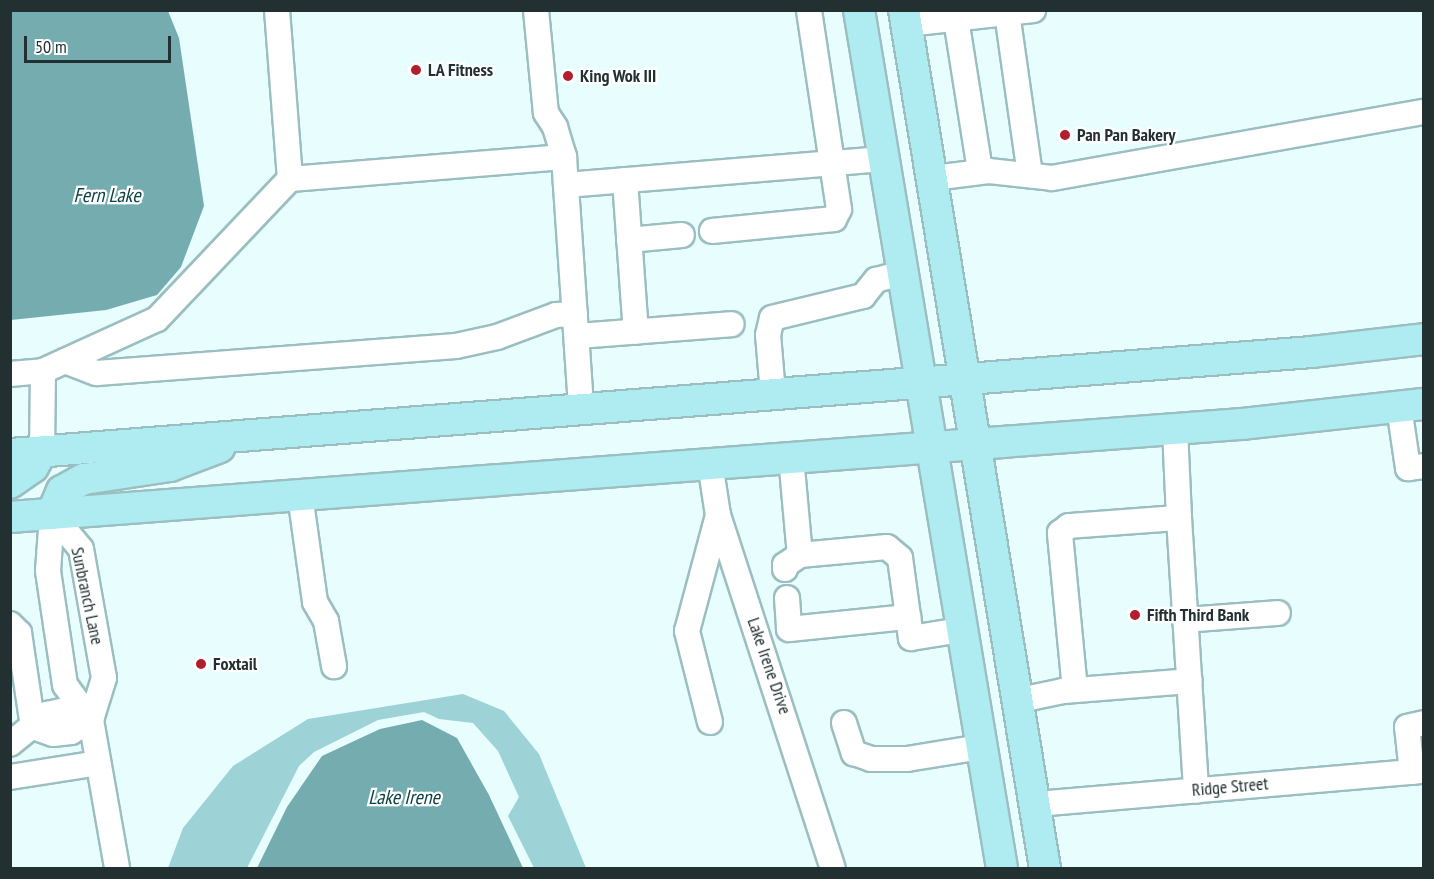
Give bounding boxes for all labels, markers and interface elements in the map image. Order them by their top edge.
scale bar [27,24,174,62]
text: 50 m [35,35,67,58]
place label: LA Fitness [428,59,494,81]
marker: LA Fitness [409,63,423,77]
place label: King Wok III [580,65,657,87]
marker: King Wok III [561,69,575,83]
place label: Pan Pan Bakery [1077,124,1175,146]
marker: Pan Pan Bakery [1058,128,1072,142]
water label: Fern Lake [74,183,140,207]
street label: Sunbranch Lane [66,545,108,647]
place label: Fifth Third Bank [1147,604,1250,626]
marker: Fifth Third Bank [1128,608,1142,622]
street label: Lake Irene Drive [742,615,796,717]
place label: Foxtail [213,653,257,675]
marker: Foxtail [194,657,208,671]
street label: Ridge Street [1191,773,1269,801]
water label: Lake Irene [368,785,440,809]

